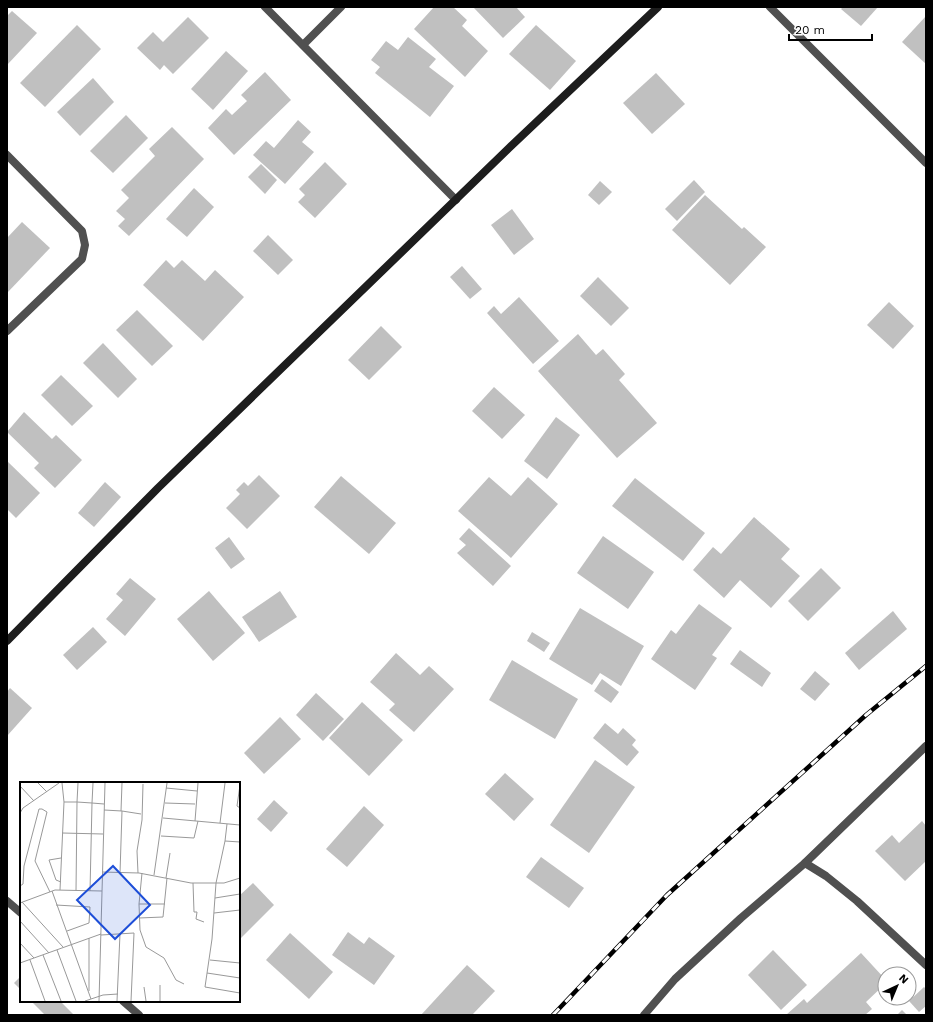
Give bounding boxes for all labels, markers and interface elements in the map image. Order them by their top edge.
scale bar [789,16,872,42]
text: 20 m [795,23,825,37]
inset map [20,782,240,1002]
north arrow [877,966,917,1006]
text: N [896,972,911,987]

